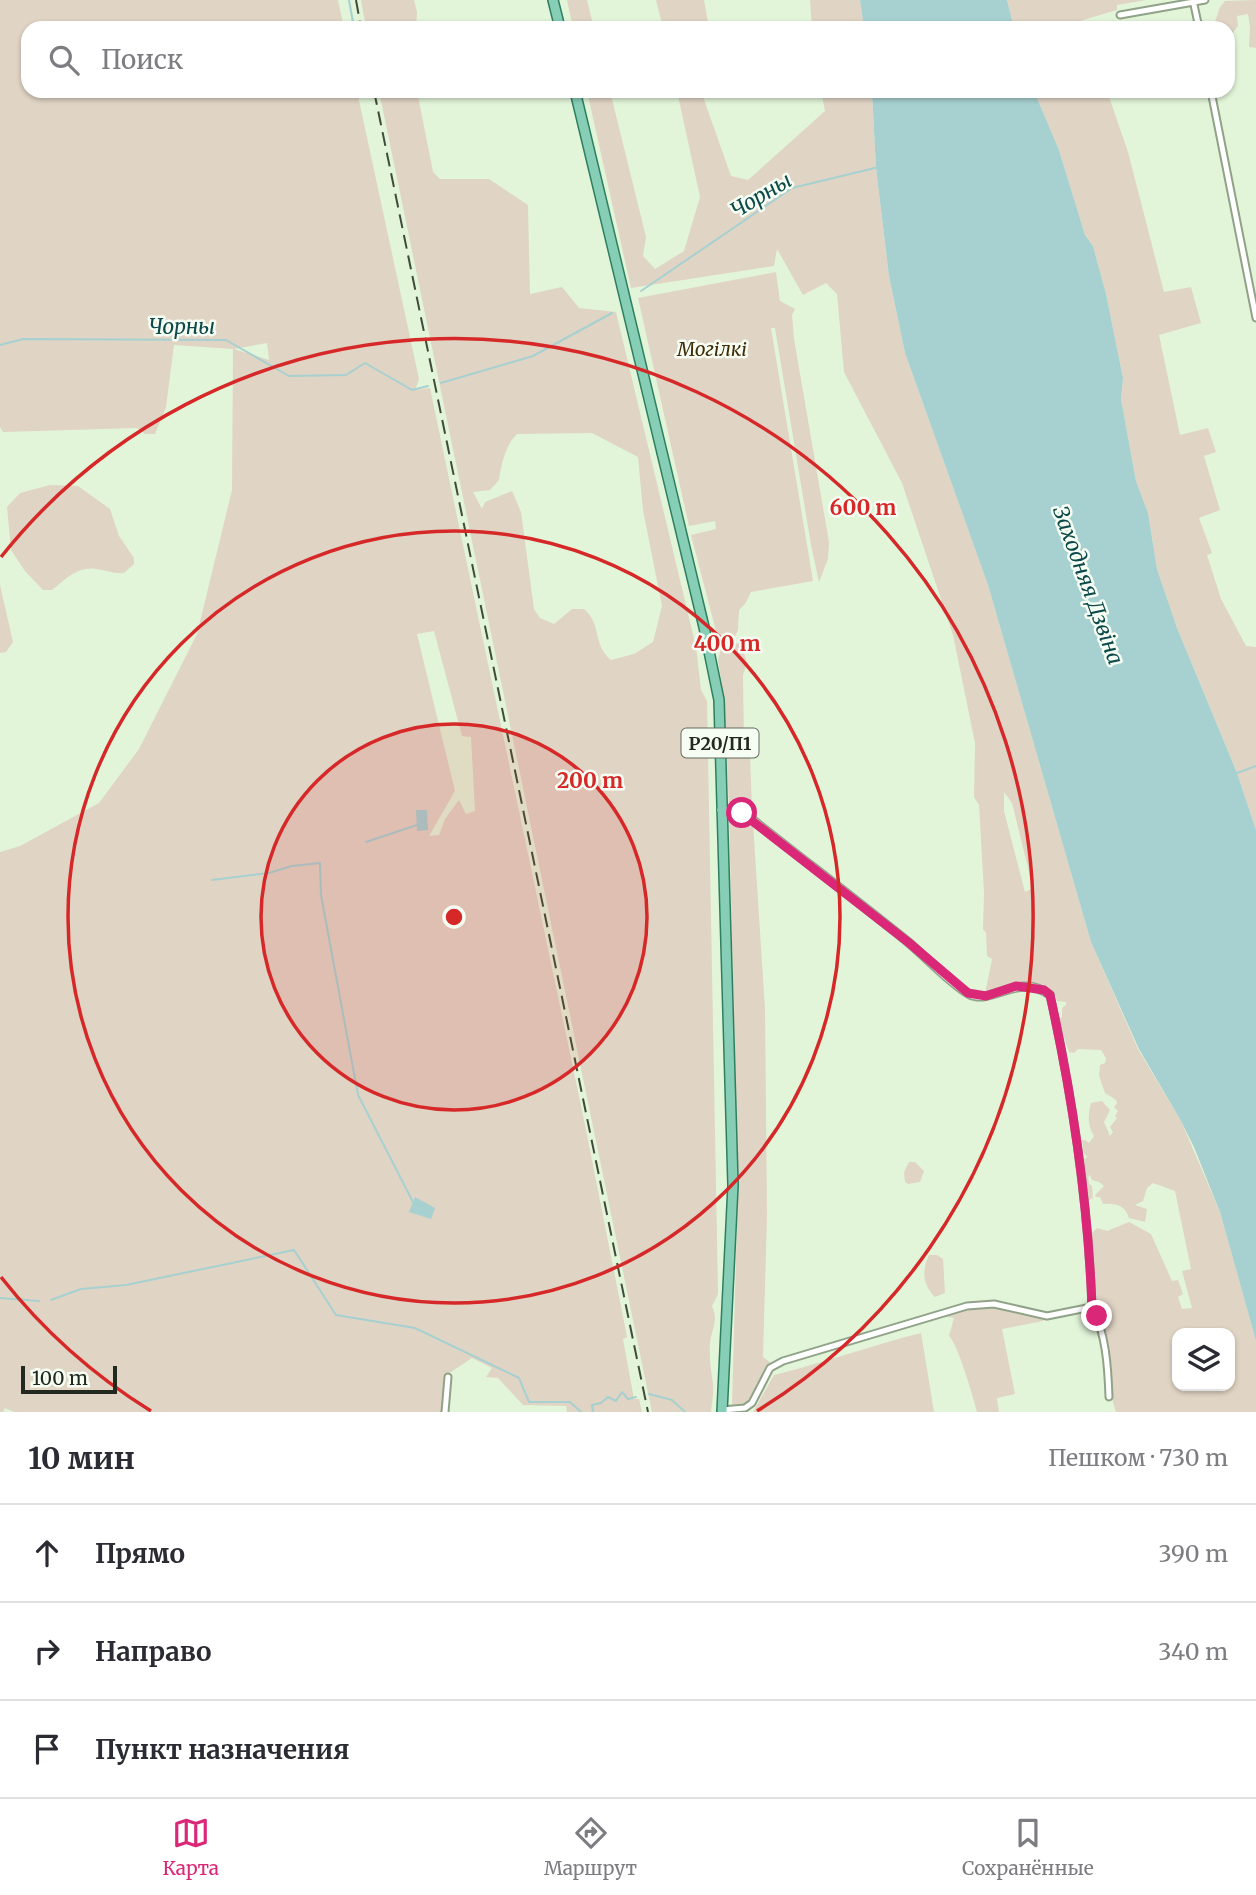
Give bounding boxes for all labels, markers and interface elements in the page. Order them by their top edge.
search box [21,21,1235,98]
icon: search [45,41,83,79]
text: Поиск [101,43,183,76]
water label: Чорны [726,166,796,224]
water label: Чорны [149,313,215,340]
park label: Могілкі [676,337,747,361]
text: 600 m [830,494,896,521]
water label: Заходняя Дзвіна [1047,502,1129,668]
text: 400 m [693,630,761,657]
road number: Р20/П1 [682,728,758,758]
text: 200 m [557,767,623,794]
route start [726,797,757,828]
centre of rings [442,905,466,929]
route end [1081,1300,1112,1331]
map controls [1172,1328,1235,1391]
button: layers [1172,1328,1235,1391]
scale bar [21,1363,117,1395]
text: 100 m [32,1366,88,1390]
text: 10 мин [28,1439,135,1477]
text: Пешком · 730 m [1048,1443,1228,1472]
icon: ahead [28,1534,66,1572]
text: Прямо [95,1537,185,1570]
text: 390 m [1158,1539,1228,1568]
icon: right [28,1632,66,1670]
text: Направо [95,1635,212,1668]
text: 340 m [1158,1637,1228,1666]
icon: arrive [28,1730,66,1768]
text: Пункт назначения [95,1733,349,1766]
tab: Карта [162,1814,219,1880]
tab: Маршрут [544,1814,637,1880]
tab: Сохранённые [962,1814,1094,1880]

